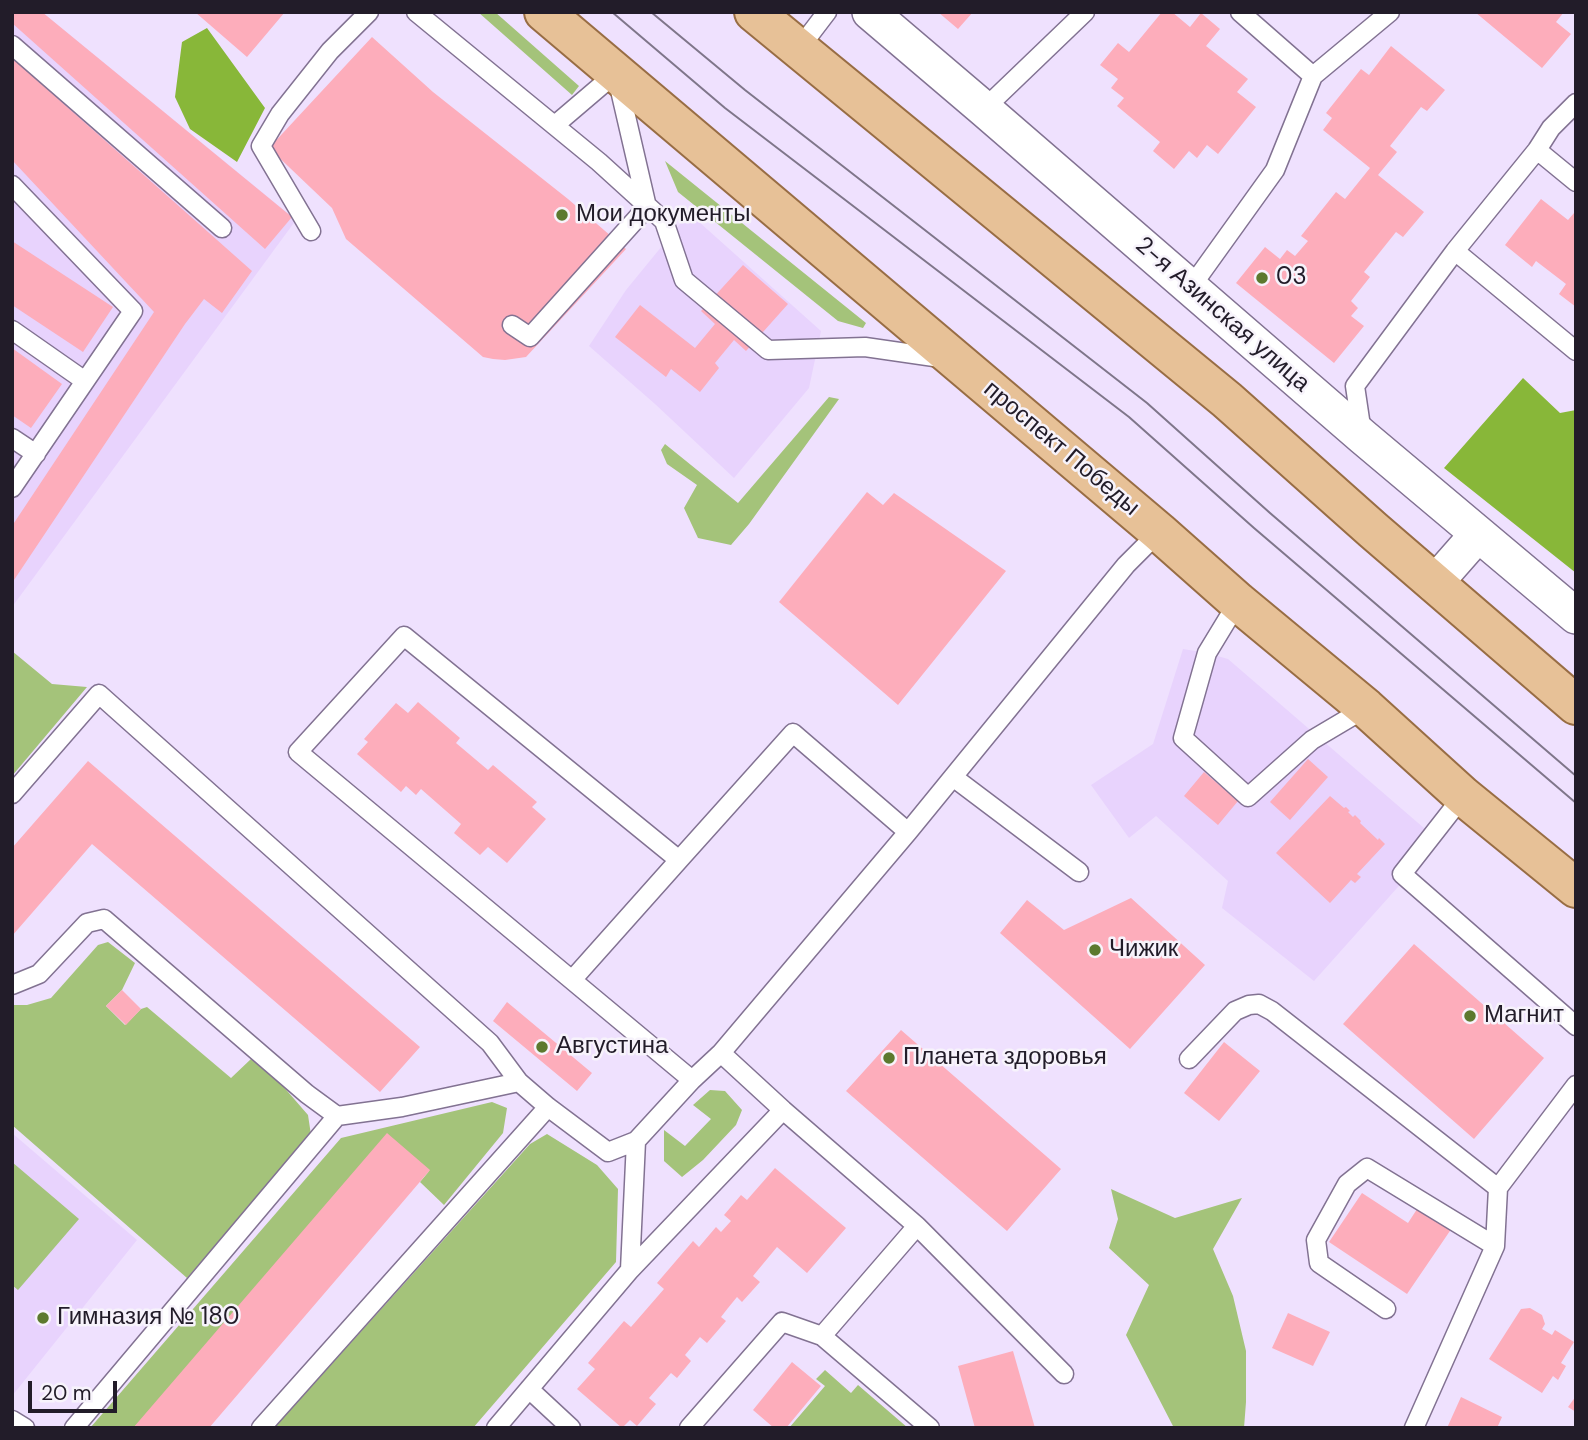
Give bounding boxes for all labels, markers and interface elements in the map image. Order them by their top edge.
place label: Мои документы [576,201,751,229]
marker: Мои документы [554,207,570,223]
street label: 2-я Азинская улица [1129,231,1315,399]
place label: 03 [1276,264,1307,292]
marker: 03 [1254,270,1270,286]
street label: проспект Победы [977,376,1145,522]
place label: Чижик [1109,936,1178,964]
marker: Чижик [1087,942,1103,958]
place label: Магнит [1484,1002,1564,1030]
marker: Магнит [1462,1008,1478,1024]
place label: Августина [556,1033,668,1061]
marker: Августина [534,1039,550,1055]
place label: Планета здоровья [903,1044,1107,1072]
marker: Планета здоровья [881,1050,897,1066]
place label: Гимназия № 180 [57,1304,239,1332]
marker: Гимназия № 180 [35,1310,51,1326]
scale bar [32,1366,121,1410]
text: 20 m [41,1379,92,1407]

